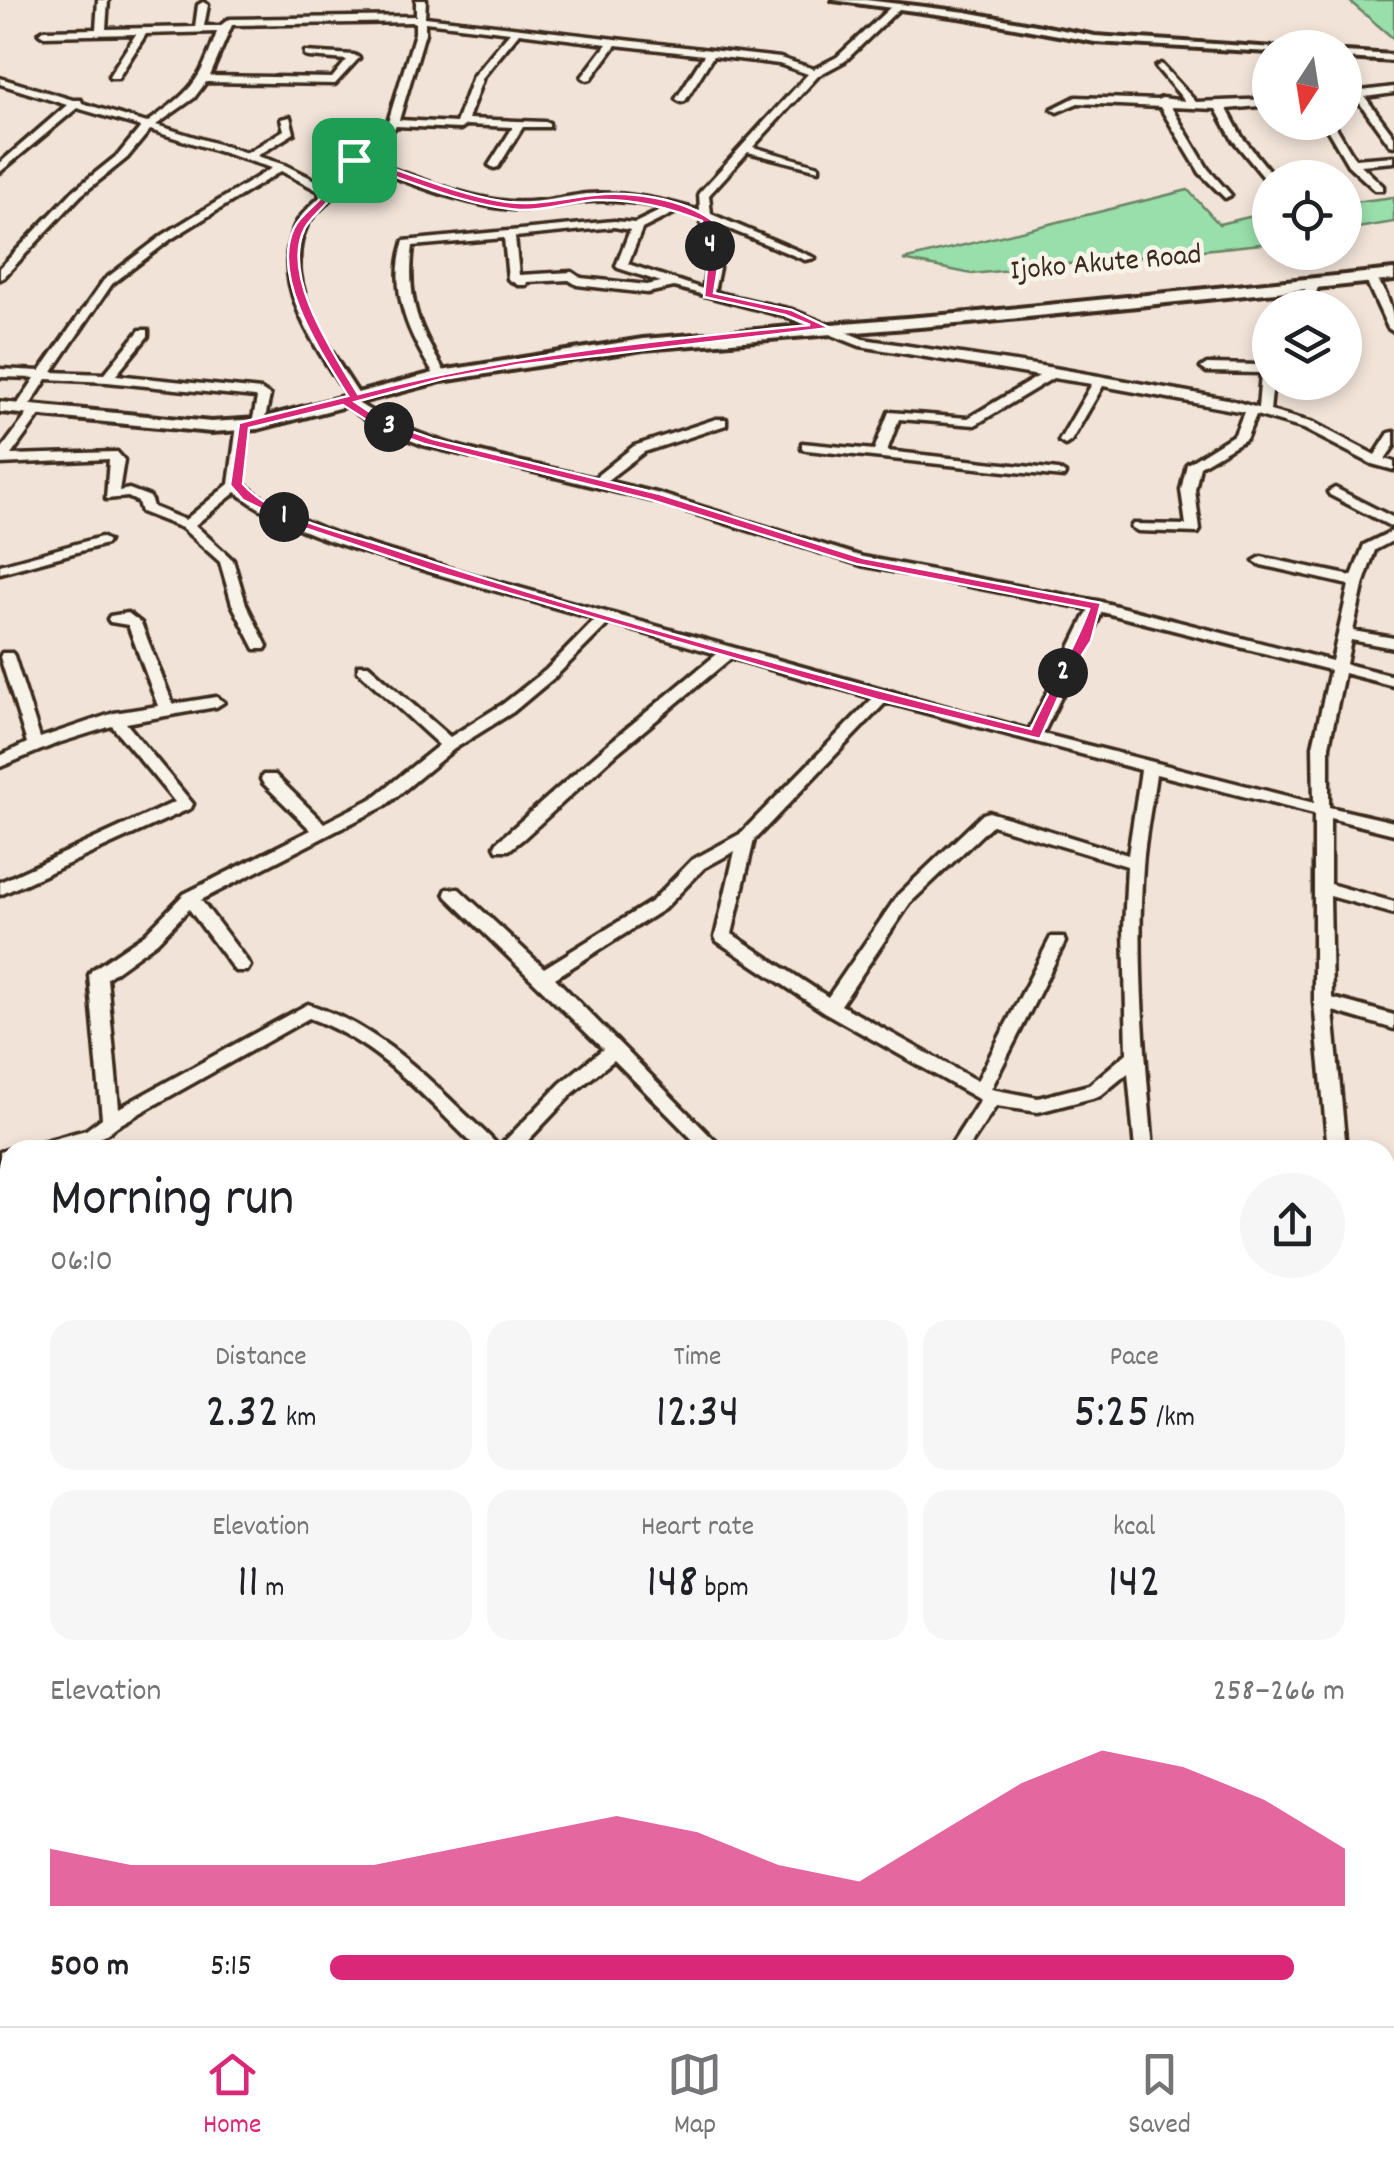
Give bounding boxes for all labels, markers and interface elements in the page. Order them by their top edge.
north arrow [1252,30,1362,140]
map controls [1252,30,1362,400]
pin [312,118,397,203]
icon: arrive [327,133,382,188]
button: locate [1252,160,1362,270]
pin: 4 [685,221,735,271]
text: 4 [704,226,716,266]
street label: Ijoko Akute Road [1009,235,1203,295]
button: layers [1252,290,1362,400]
pin: 3 [364,402,414,452]
text: 3 [383,407,395,447]
pin: 1 [259,492,309,542]
text: 1 [281,497,287,537]
pin: 2 [1038,648,1088,698]
text: 2 [1057,653,1069,693]
text: Morning run [50,1163,294,1242]
button: share [1240,1173,1345,1278]
text: 06:10 [50,1240,113,1286]
text: Distance [215,1339,307,1379]
text: Time [674,1339,721,1379]
text: Pace [1109,1339,1159,1379]
text: 2.32 [205,1379,279,1451]
text: 12:34 [655,1379,740,1451]
text: 5:25 [1073,1379,1150,1451]
text: km [279,1400,317,1440]
text: /km [1150,1400,1195,1440]
text: Elevation [212,1509,310,1549]
text: Heart rate [641,1509,754,1549]
text: kcal [1113,1509,1155,1549]
text: 11 [237,1549,259,1621]
text: 148 [646,1549,698,1621]
text: 142 [1107,1549,1161,1621]
text: m [259,1570,285,1610]
text: bpm [698,1570,749,1610]
text: Elevation [50,1670,161,1716]
text: 258–266 m [1213,1670,1345,1716]
text: 500 m [50,1945,129,1991]
text: 5:15 [210,1945,252,1991]
tab: Home [203,2047,261,2147]
tab: Map [667,2047,722,2147]
tab: Saved [1128,2047,1191,2147]

